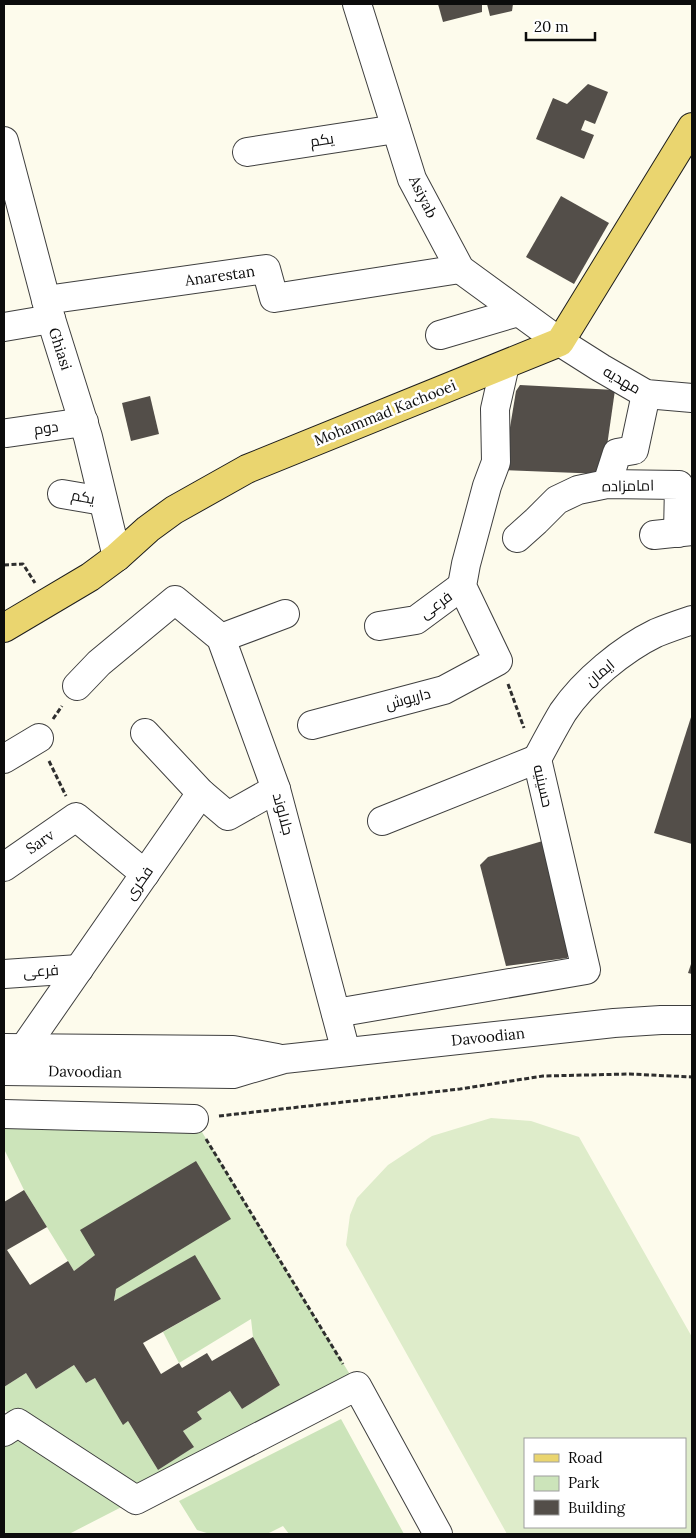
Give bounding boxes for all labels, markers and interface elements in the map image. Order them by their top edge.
scale bar [526,10,595,42]
text: 20 m [534,17,569,36]
street label: یکم [309,128,335,152]
street label: Asiyab [405,172,442,221]
street label: Anarestan [183,261,256,290]
street label: Ghiasi [45,325,76,372]
street label: مهدیه [600,361,644,399]
street label: Mohammad Kachooei [311,375,459,450]
street label: دوم [32,416,60,440]
street label: امامزاده [602,476,654,495]
street label: یکم [69,485,97,509]
street label: فرعی [416,586,456,624]
street label: ایمان [581,655,619,691]
street label: داریوش [383,683,433,715]
street label: حسینیه [529,763,558,809]
street label: جلالوند [269,791,298,837]
street label: Sarv [22,825,58,858]
street label: فکری [120,862,158,904]
street label: فرعی [22,960,60,982]
street label: Davoodian [450,1023,526,1050]
street label: Davoodian [48,1061,122,1082]
legend [524,1438,686,1528]
text: Road [568,1448,603,1467]
text: Park [568,1473,599,1492]
text: Building [568,1498,626,1517]

